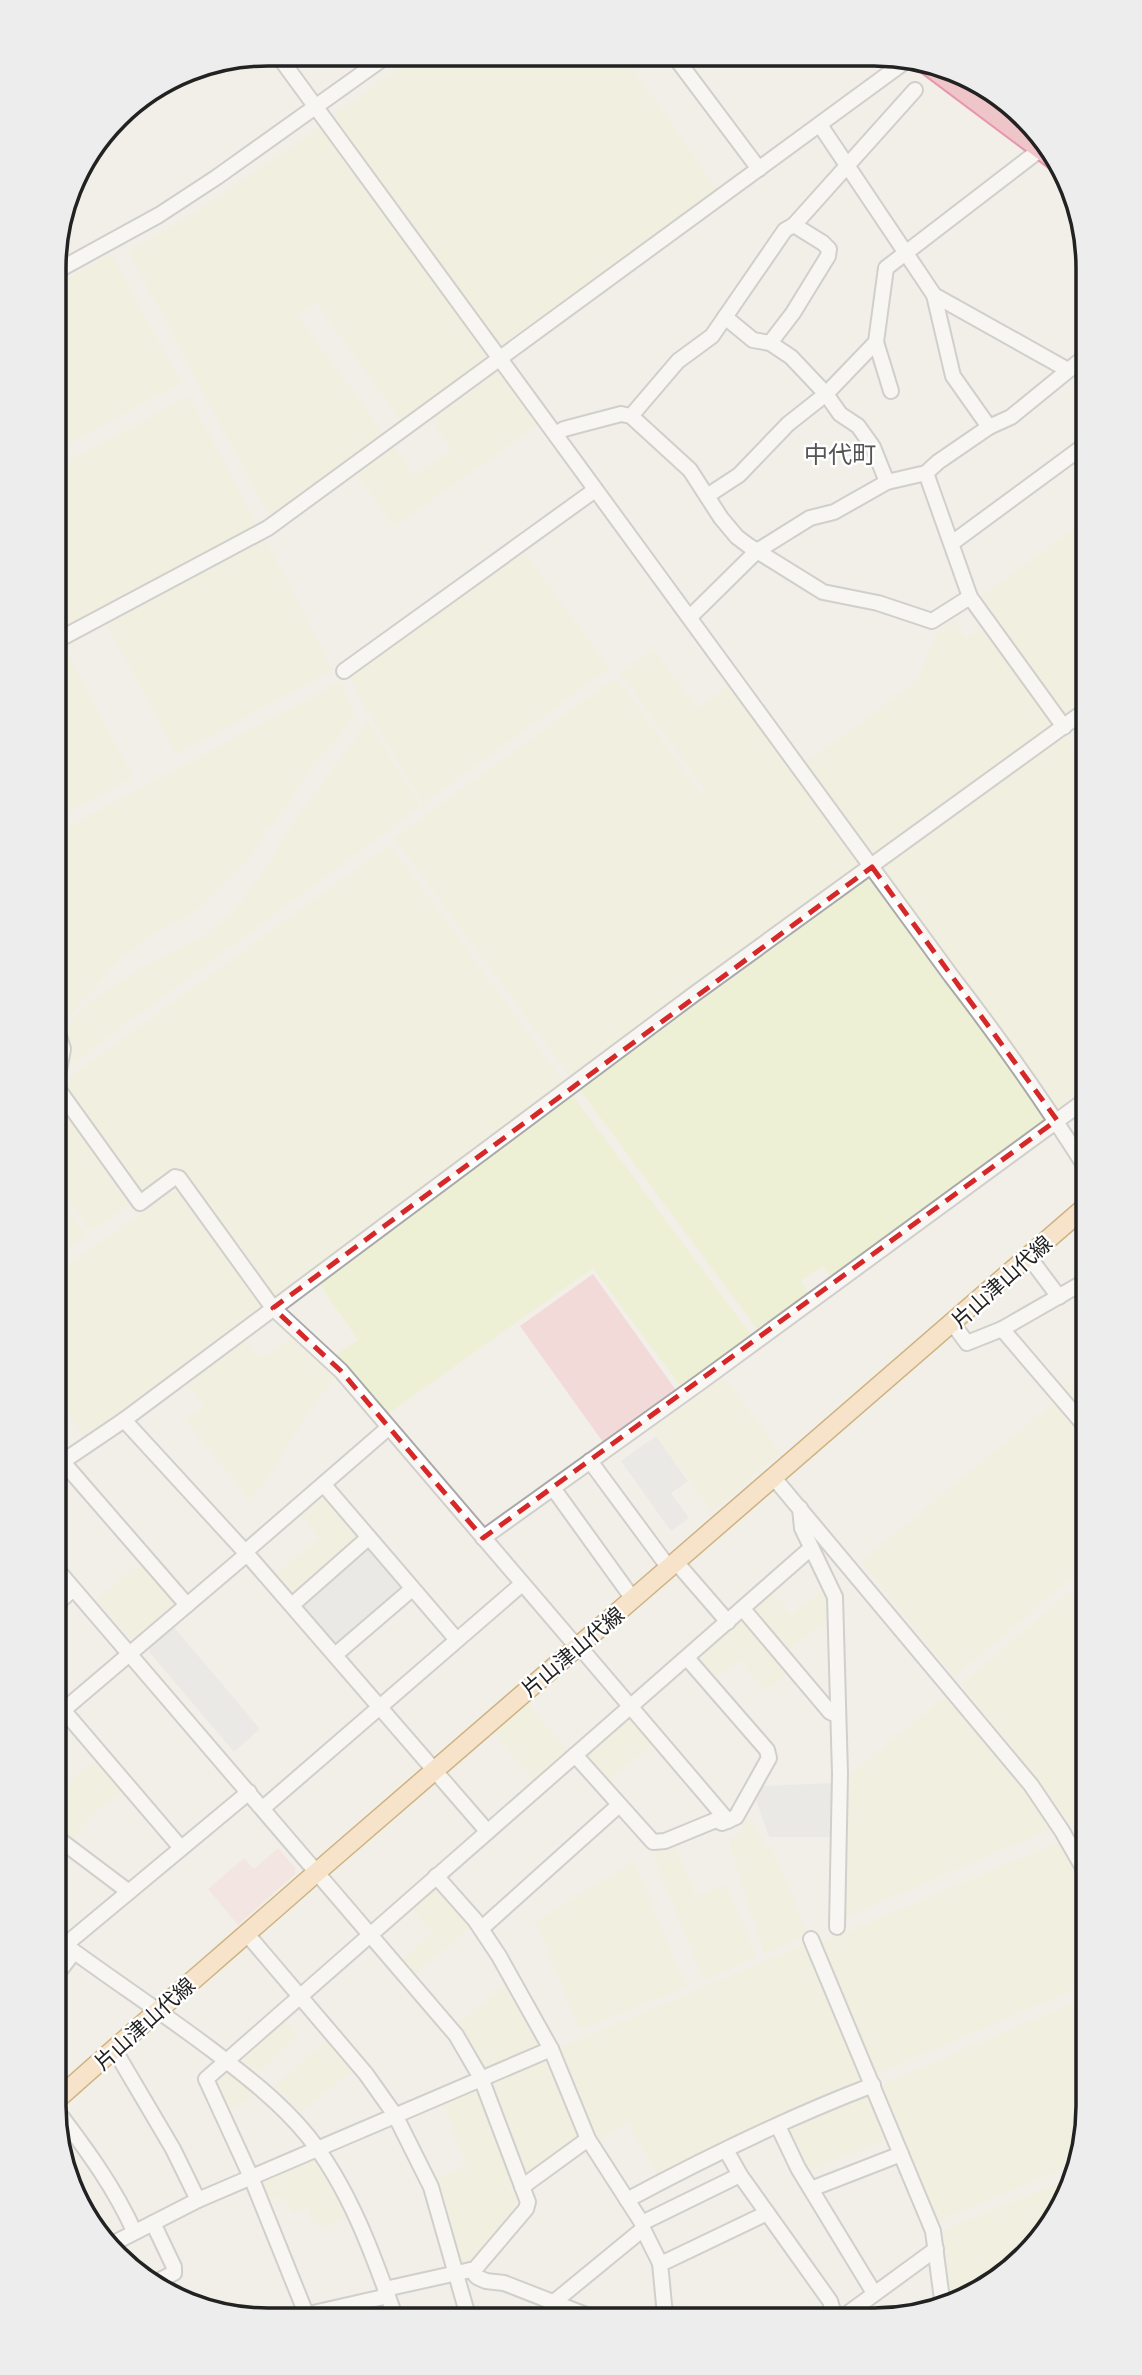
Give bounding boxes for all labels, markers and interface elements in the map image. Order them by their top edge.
district label: 中代町 [804,439,876,468]
street label: 片山津山代線 [946,1230,1056,1332]
street label: 片山津山代線 [516,1601,628,1701]
street label: 片山津山代線 [89,1972,199,2074]

